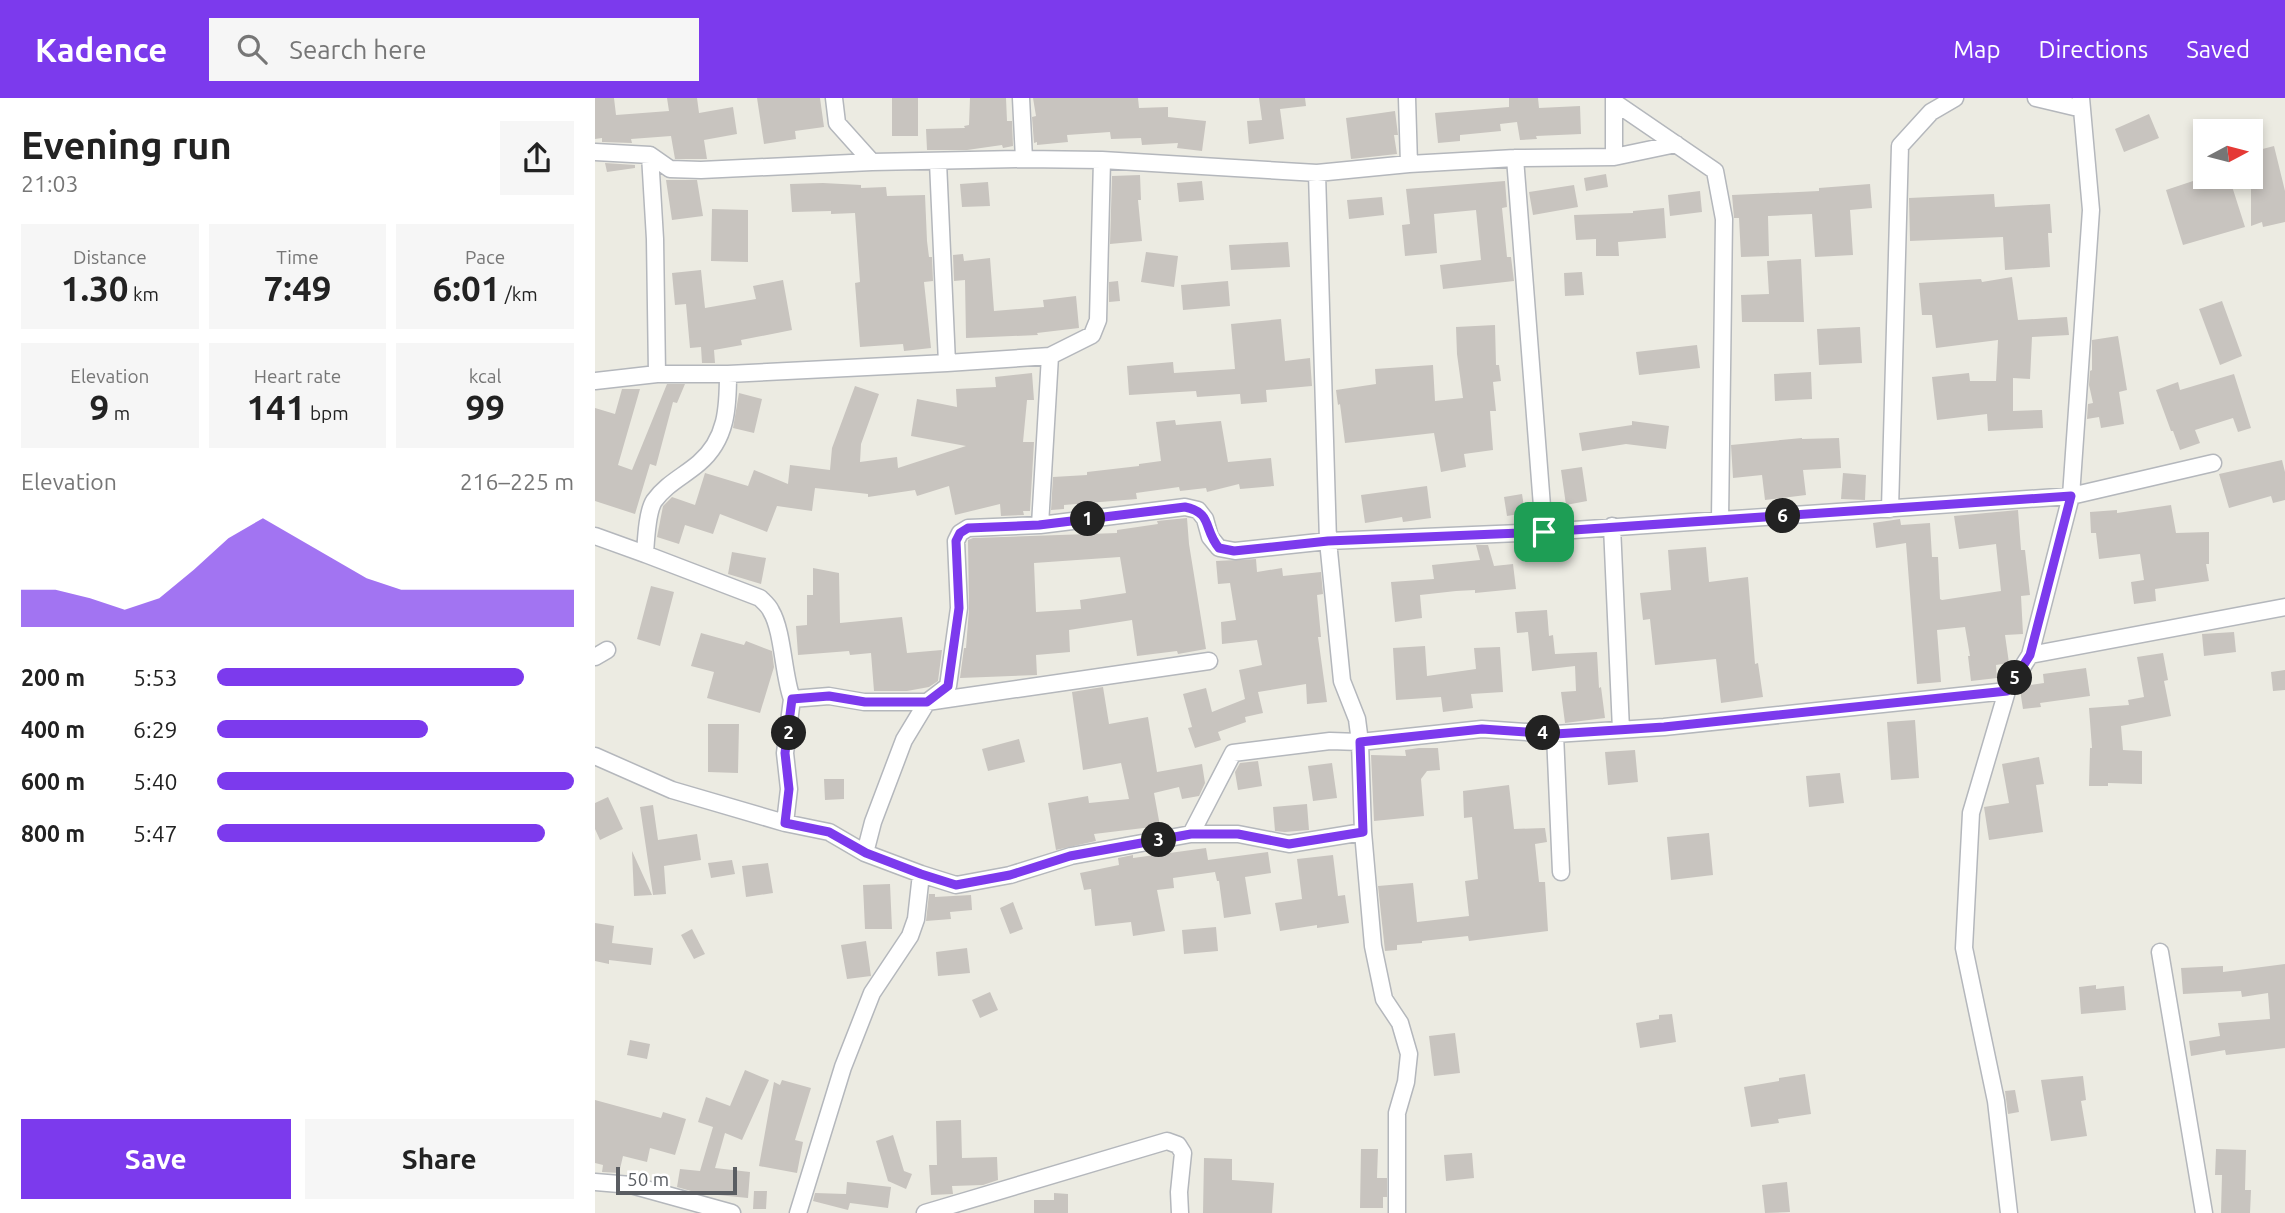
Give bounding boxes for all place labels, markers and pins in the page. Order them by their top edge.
pin: 6 [1765,498,1801,534]
pin: 1 [1071,502,1105,536]
pin [1514,502,1574,562]
pin: 5 [1997,660,2033,696]
pin: 2 [771,716,807,750]
pin: 4 [1525,716,1560,750]
pin: 3 [1141,822,1177,858]

